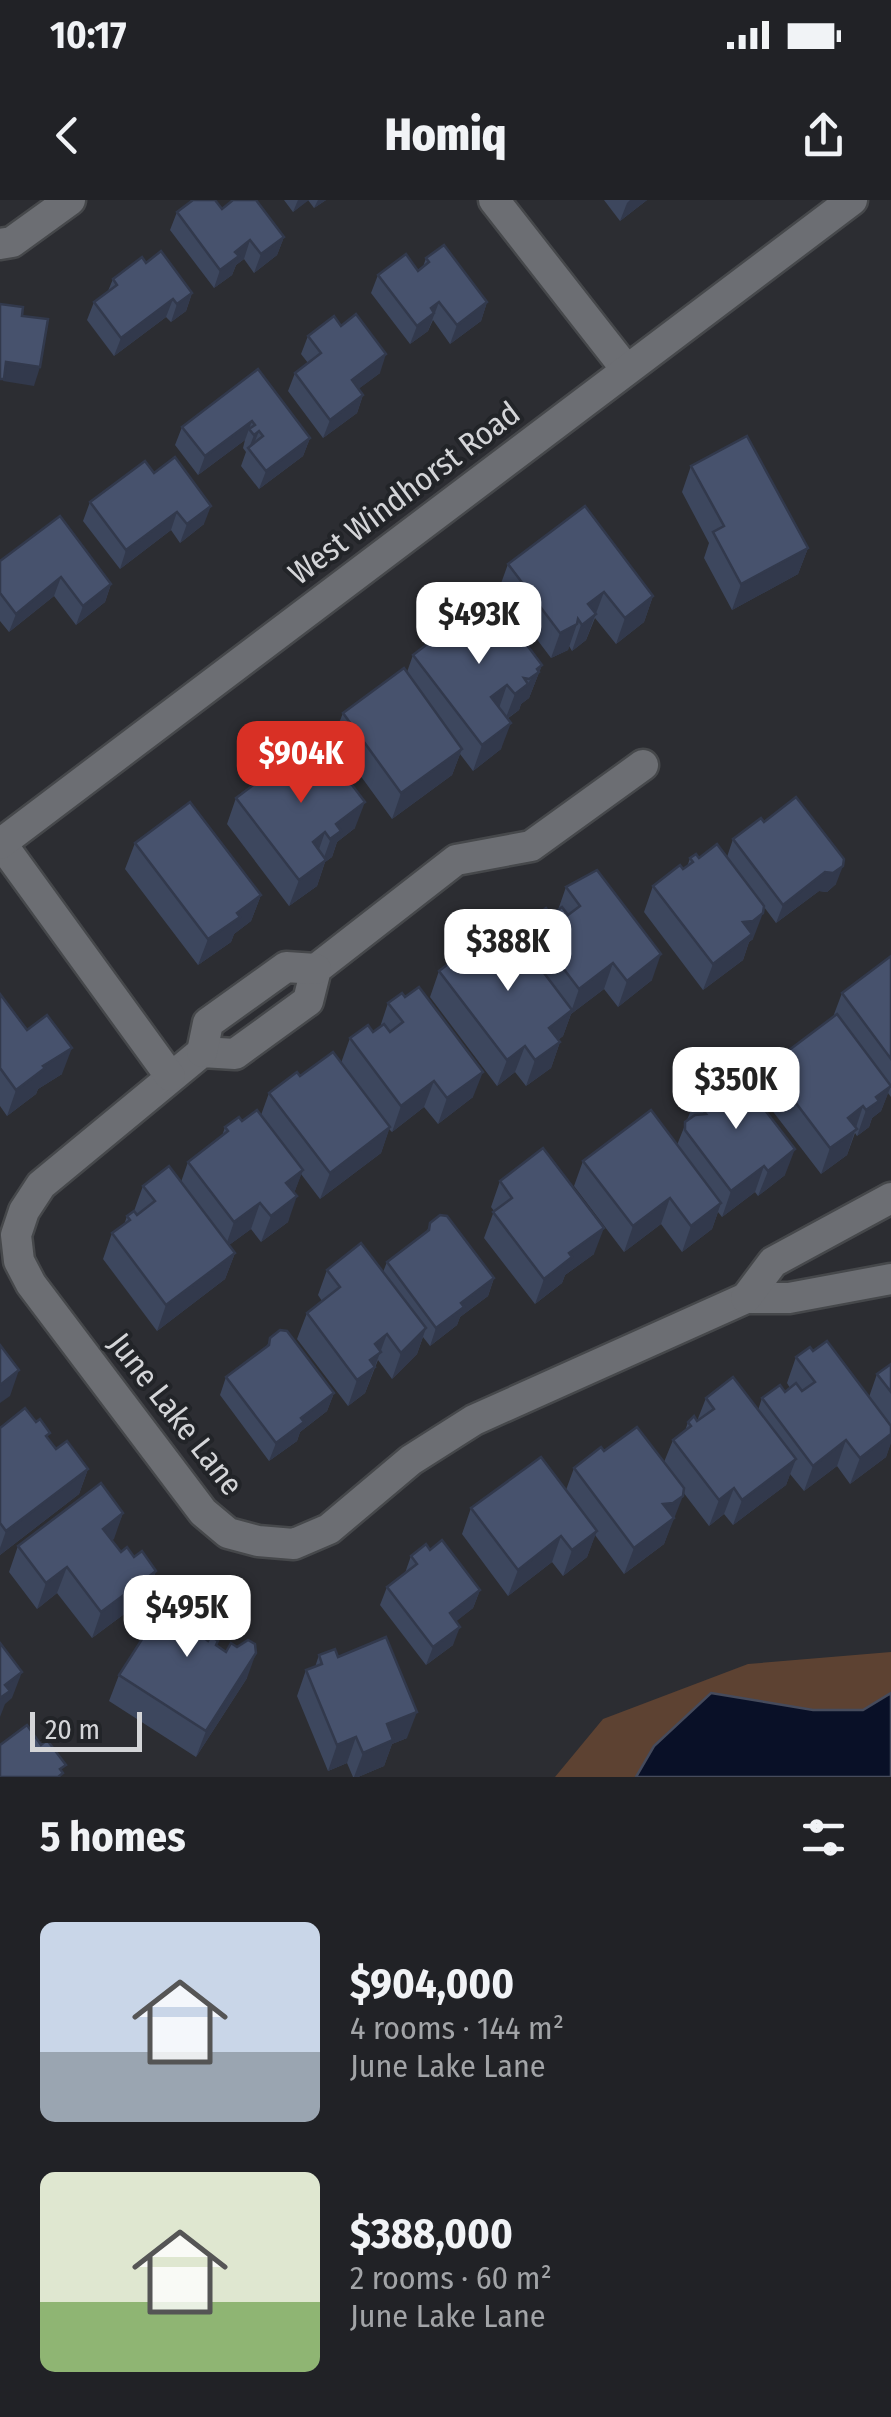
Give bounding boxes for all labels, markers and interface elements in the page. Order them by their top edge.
text: 10:17 [50,12,127,58]
icon: back [40,108,95,163]
text: Homiq [385,108,506,162]
icon: share [796,108,851,163]
street label: West Windhorst Road [281,394,527,592]
pin: $493K [409,582,549,667]
text: $493K [438,595,520,633]
pin: $904K [231,721,371,806]
text: $904K [259,734,343,772]
pin: $388K [438,909,578,994]
text: $388K [466,922,550,960]
pin: $350K [666,1047,806,1132]
text: $350K [695,1060,777,1098]
street label: June Lake Lane [101,1325,251,1503]
pin: $495K [117,1575,257,1660]
text: $495K [146,1588,228,1626]
scale bar [30,1707,142,1752]
text: 20 m [45,1713,100,1746]
icon: filters [796,1810,851,1865]
text: 5 homes [40,1812,186,1862]
text: $904,000 [350,1959,514,2009]
icon: home [120,1962,240,2082]
text: 4 rooms · 144 m² [350,2009,564,2047]
text: June Lake Lane [350,2047,546,2085]
text: $388,000 [350,2209,513,2259]
icon: home [120,2212,240,2332]
text: 2 rooms · 60 m² [350,2259,552,2297]
text: June Lake Lane [350,2297,546,2335]

